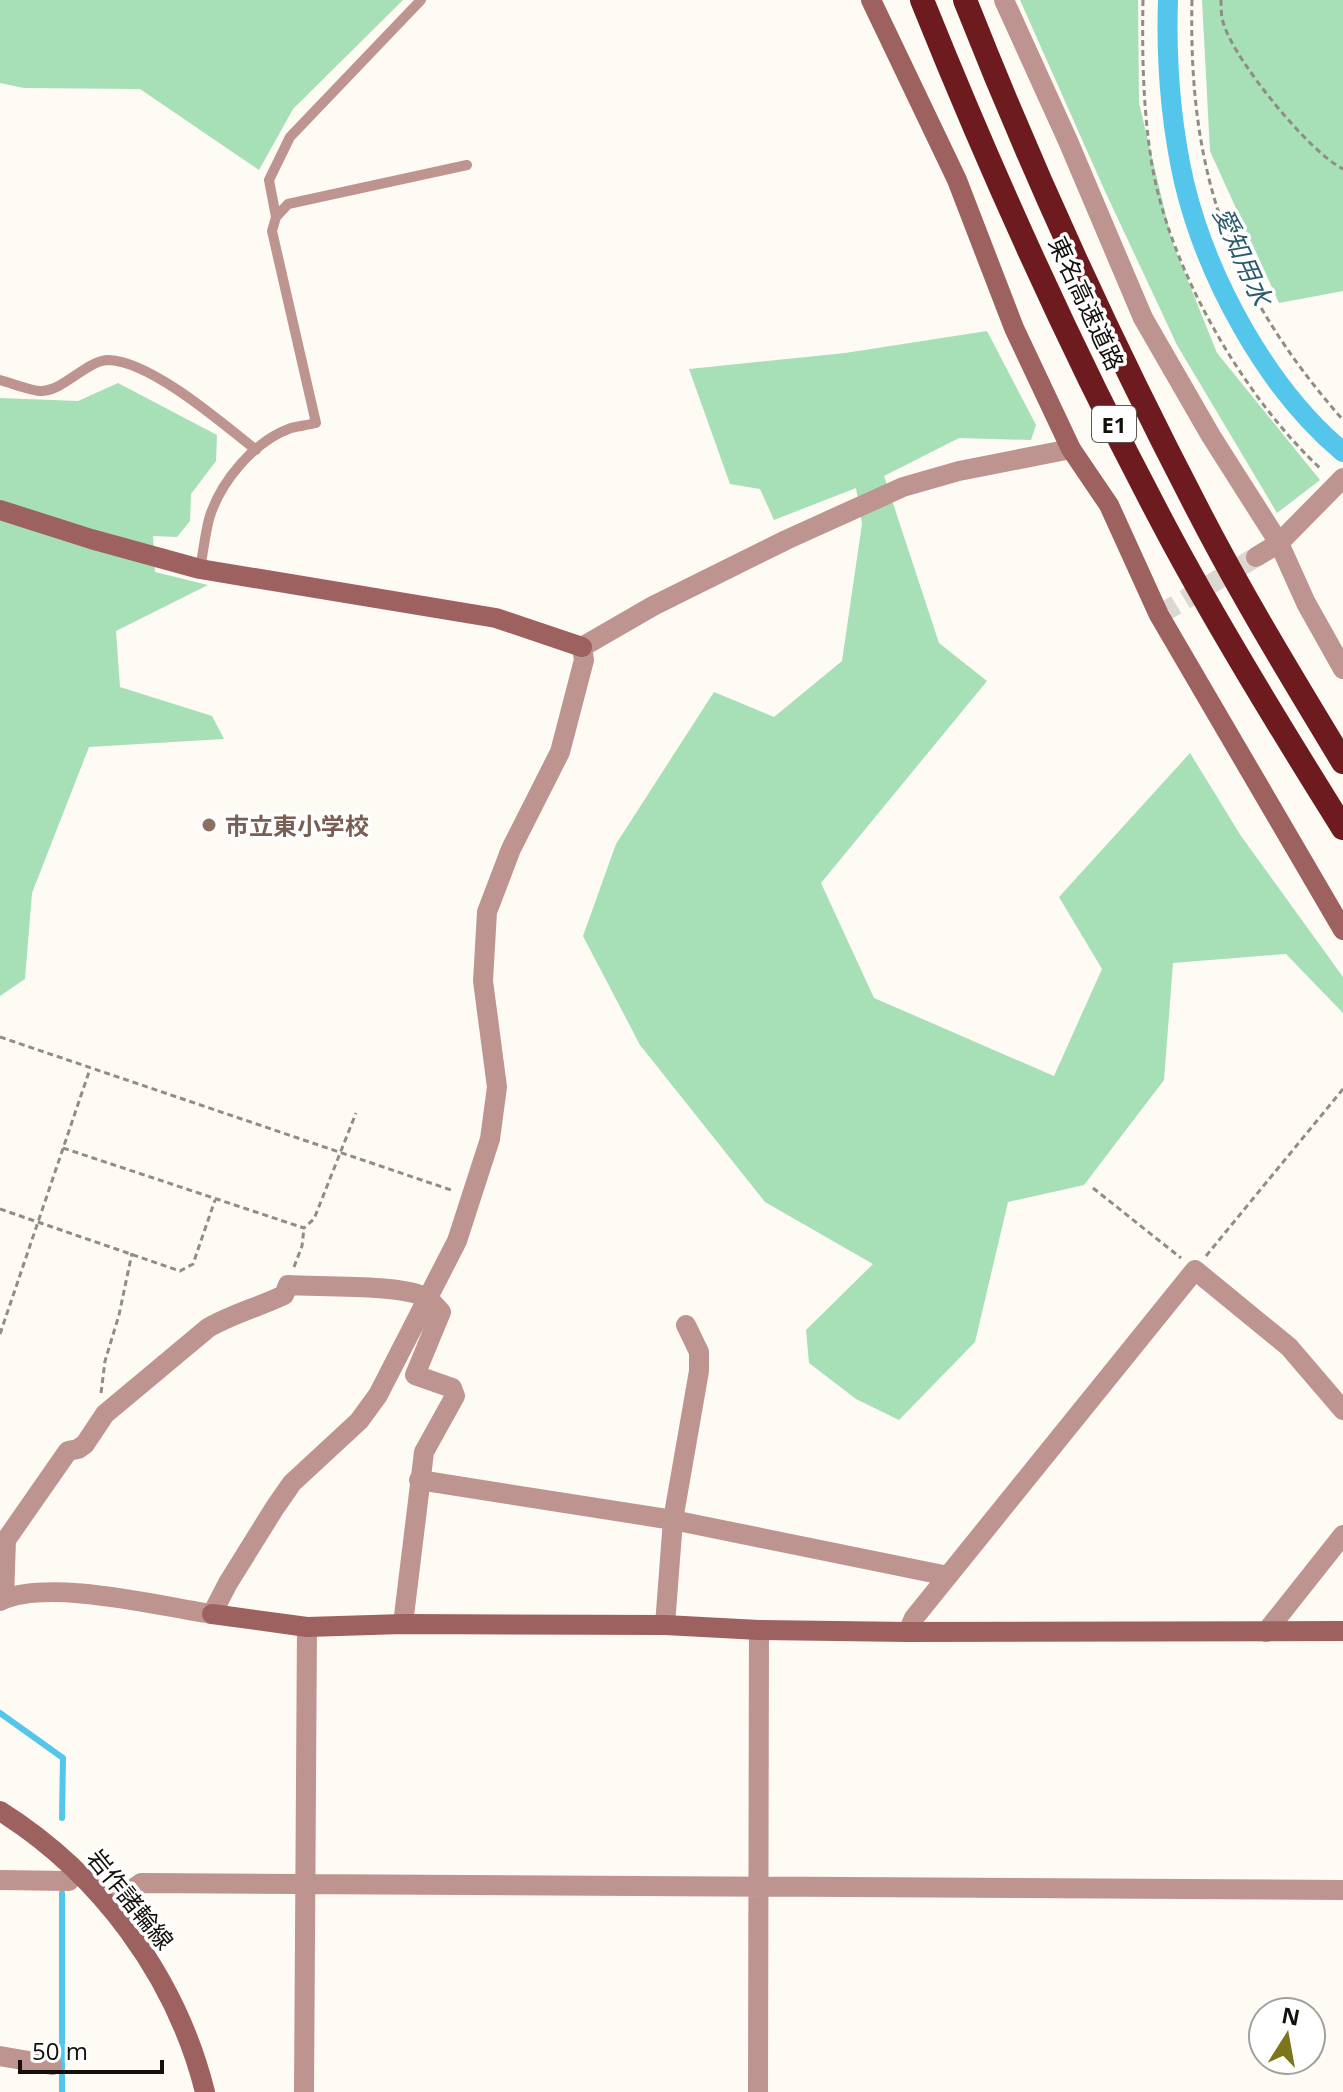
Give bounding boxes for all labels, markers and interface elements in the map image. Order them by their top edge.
water label: 愛知用水 [1205,201,1282,314]
street label: 東名高速道路 [1042,231,1132,375]
road number: E1 [1092,406,1136,442]
place label: 市立東小学校 [225,809,369,842]
marker: 市立東小学校 [200,816,218,834]
street label: 岩作諸輪線 [80,1842,182,1956]
north arrow [1247,1996,1327,2076]
text: N [1279,1999,1303,2032]
scale bar [20,2024,162,2074]
text: 50 m [32,2034,88,2067]

